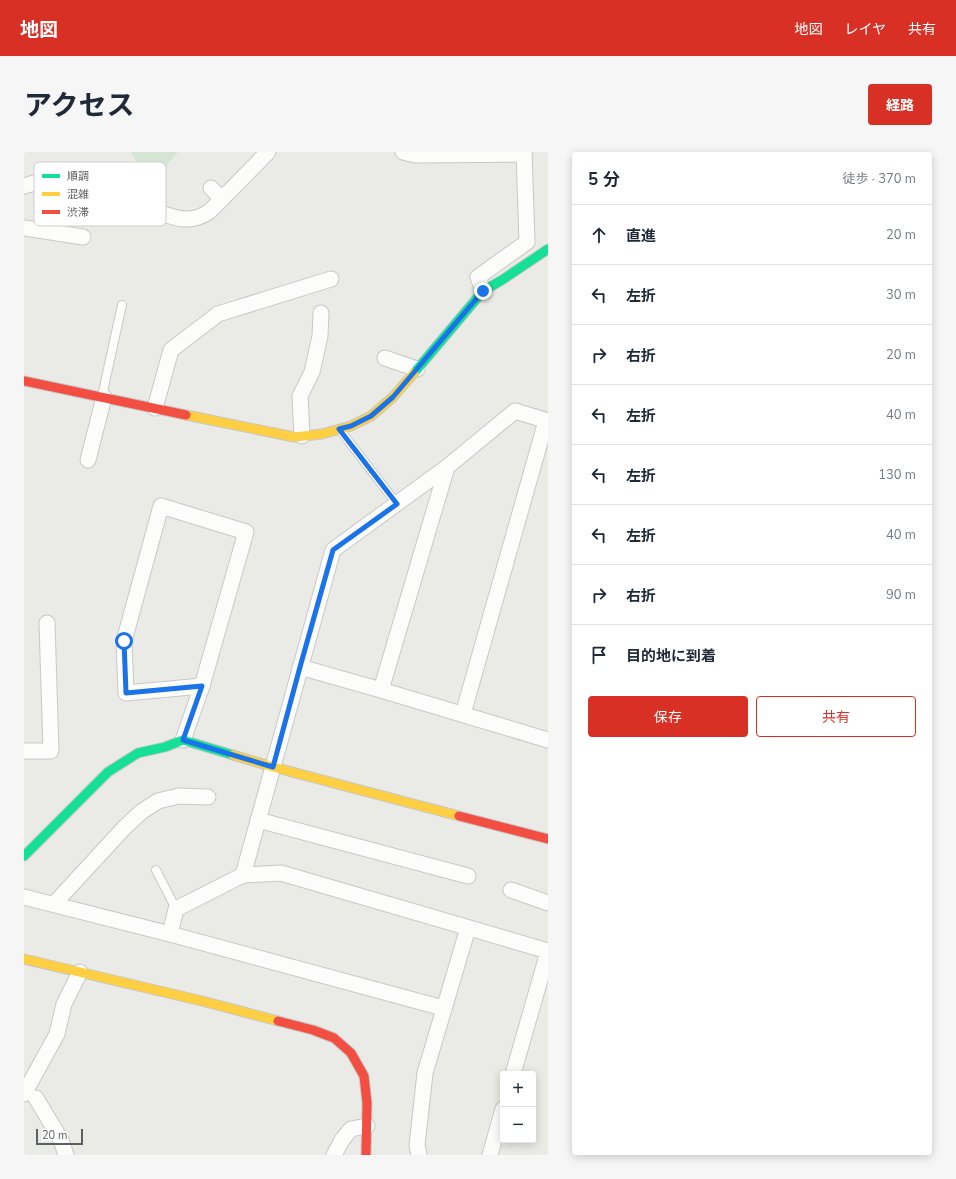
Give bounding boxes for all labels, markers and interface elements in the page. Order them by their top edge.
text: 地図 [20,17,58,43]
text: 地図 [794,20,822,39]
text: レイヤ [844,20,886,39]
text: 共有 [908,20,936,39]
button: 経路 [868,84,932,125]
text: アクセス [24,87,135,125]
legend [34,162,166,226]
text: 5 分 [588,168,620,191]
text: 順調 [67,169,89,184]
text: 徒歩 · 370 m [842,170,916,188]
text: 混雑 [67,187,89,202]
text: 渋滞 [67,205,89,220]
icon: ahead [588,224,610,246]
text: 直進 [626,226,656,246]
text: 20 m [886,226,916,244]
route end [474,282,492,300]
icon: left [588,284,610,306]
text: 左折 [626,286,656,306]
text: 30 m [886,286,916,304]
icon: right [588,344,610,366]
text: 右折 [626,346,656,366]
text: 20 m [886,346,916,364]
icon: left [588,404,610,426]
text: 左折 [626,406,656,426]
text: 40 m [886,406,916,424]
icon: left [588,464,610,486]
text: 左折 [626,466,656,486]
text: 130 m [878,466,916,484]
icon: left [588,524,610,546]
text: 左折 [626,526,656,546]
text: 40 m [886,526,916,544]
icon: right [588,584,610,606]
text: 右折 [626,586,656,606]
text: 90 m [886,586,916,604]
route start [115,632,133,650]
icon: arrive [588,644,610,666]
text: 目的地に到着 [626,646,716,666]
button: 保存 [588,696,748,737]
button: 共有 [756,696,916,737]
map controls [500,1071,536,1143]
button: + [500,1071,536,1107]
button: − [500,1107,536,1143]
scale bar [36,1127,83,1146]
text: 20 m [42,1128,67,1143]

